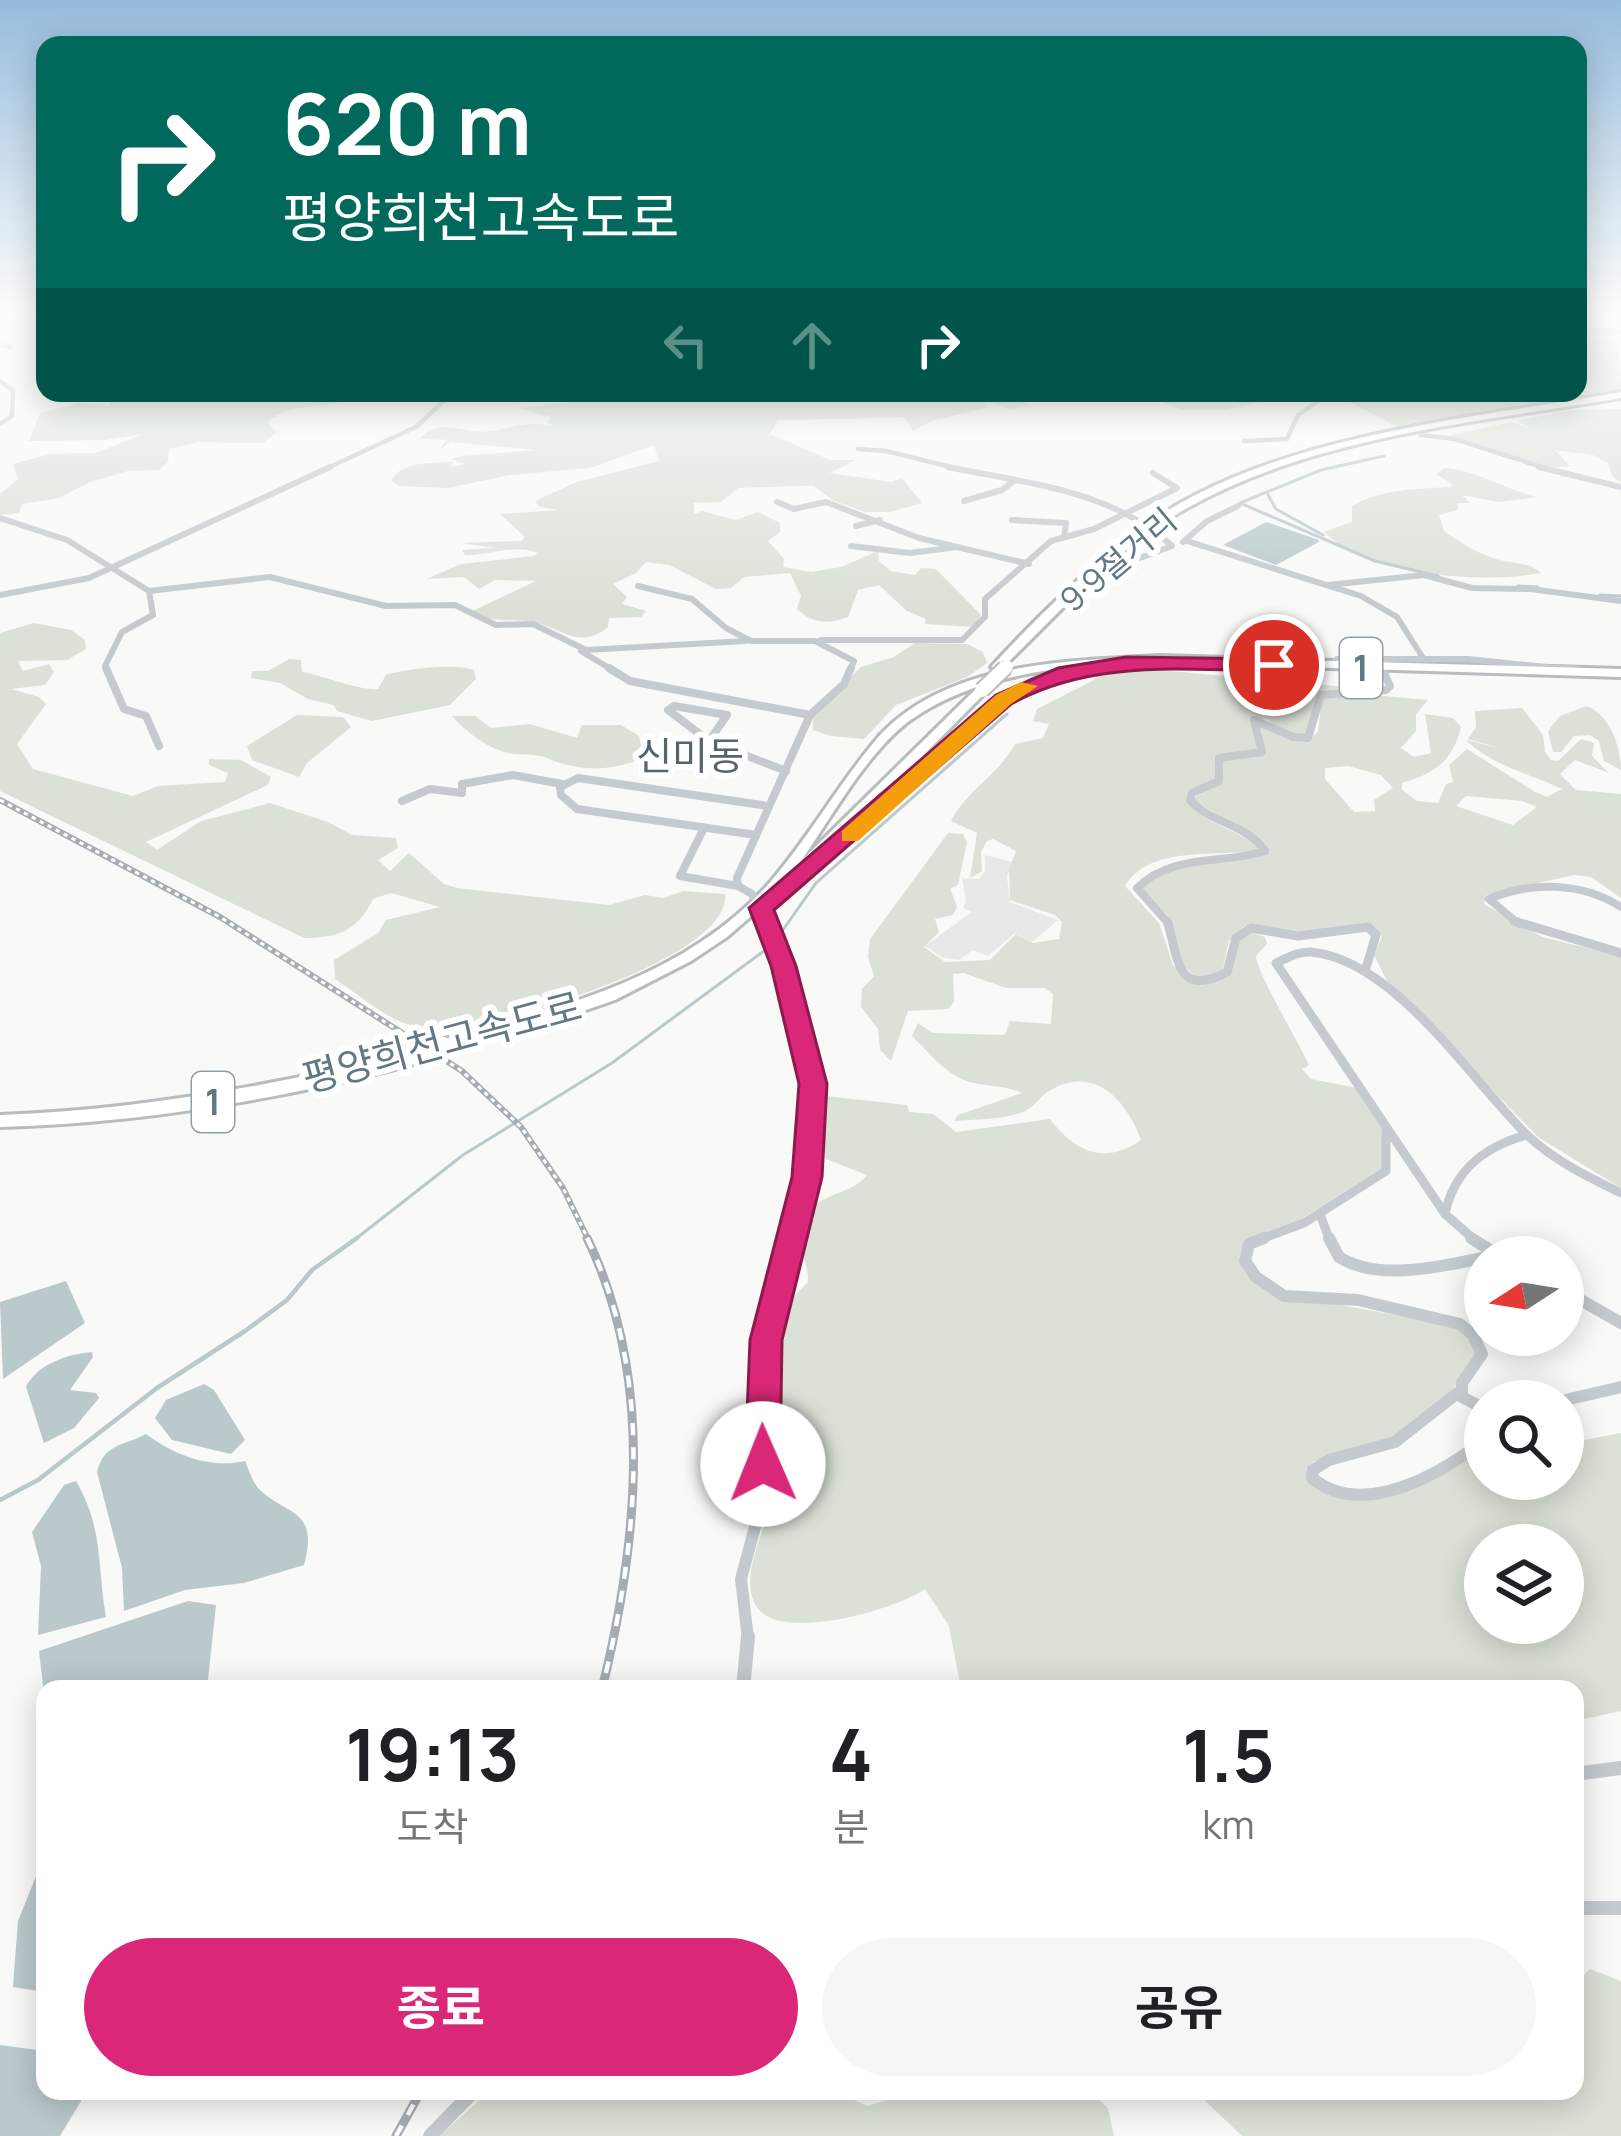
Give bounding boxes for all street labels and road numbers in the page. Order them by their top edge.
street label: 9·9절거리 [1050,498,1186,622]
road number: 1 [1340,638,1382,698]
street label: 평양희천고속도로 [296,978,587,1104]
road number: 1 [192,1072,234,1132]

